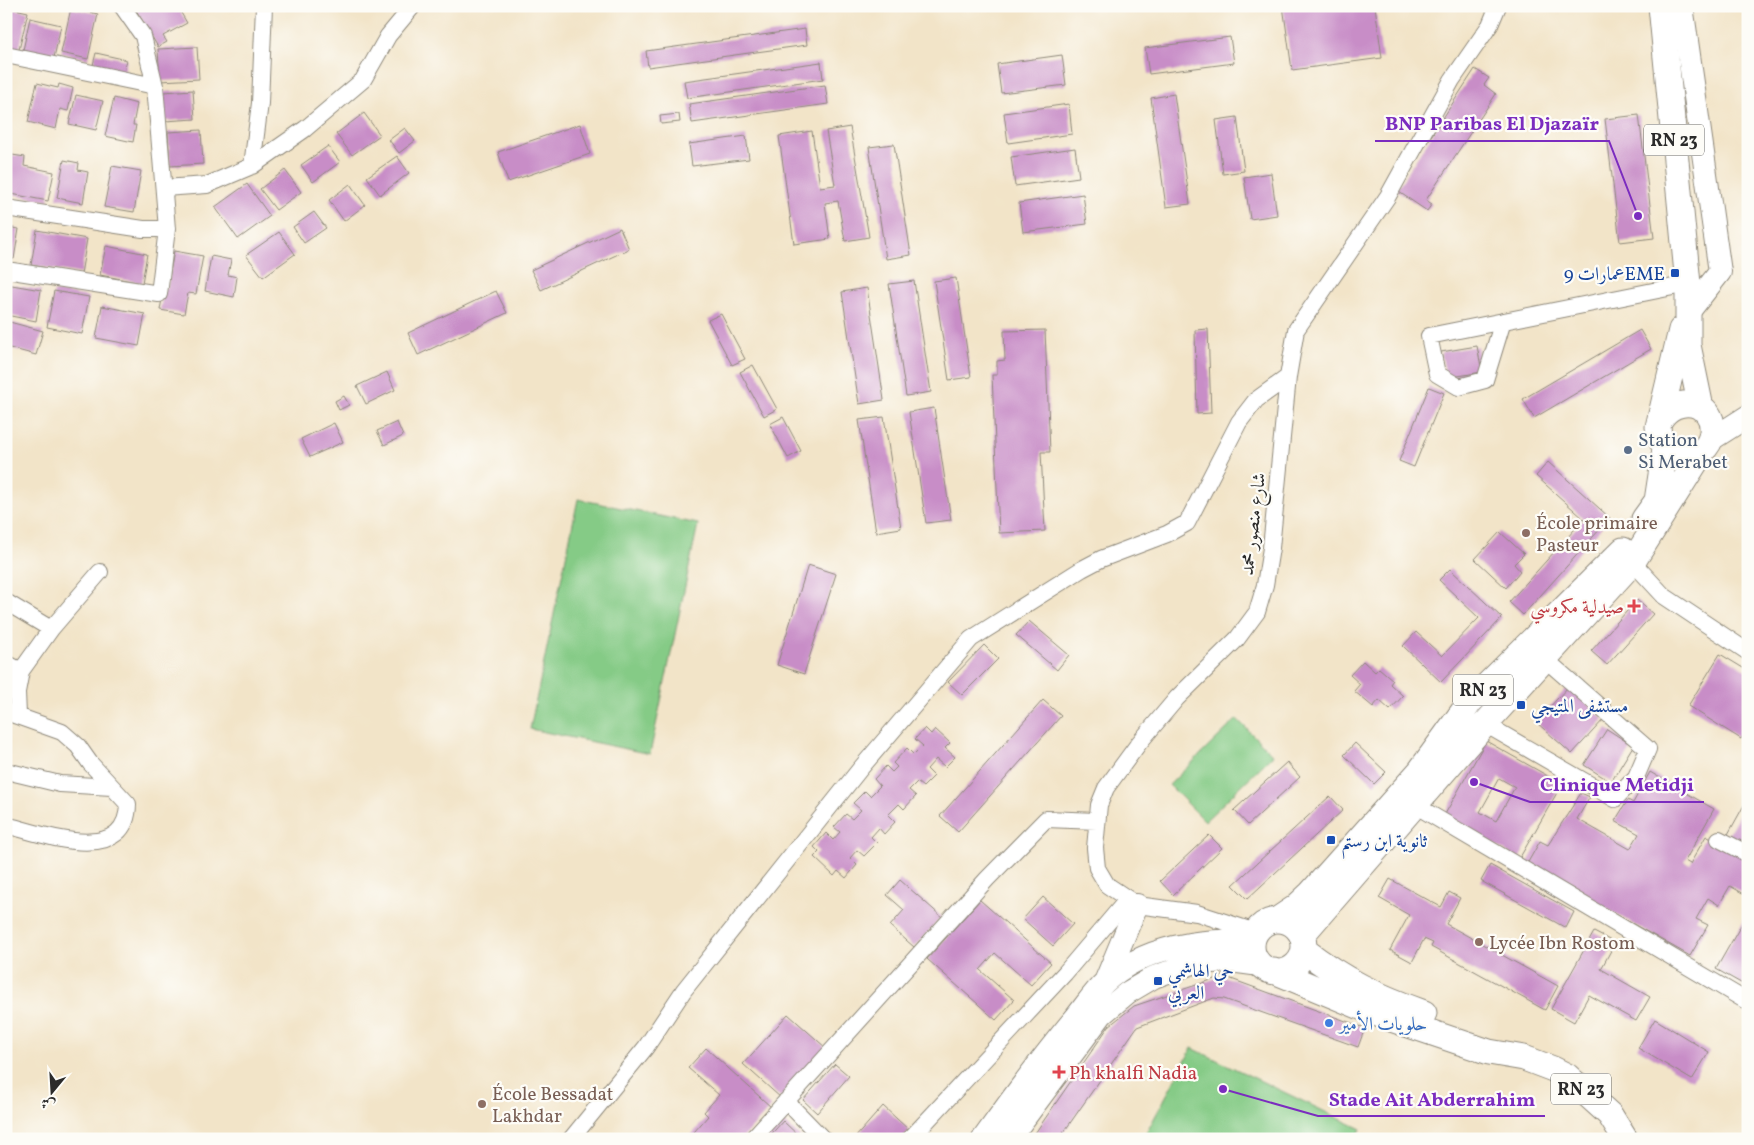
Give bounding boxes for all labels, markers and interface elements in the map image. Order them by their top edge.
callout: BNP Paribas El Djazaïr [1375,106,1609,141]
text: BNP Paribas El Djazaïr [1385,111,1599,139]
road number: RN 23 [1644,124,1704,156]
place label: عمارات 9EME [1564,262,1665,288]
marker: عمارات 9EME [1669,267,1681,279]
place label: Station Si Merabet [1638,428,1728,476]
marker: Station Si Merabet [1622,444,1634,456]
street label: شارع منصور محمد [1235,471,1274,577]
place label: École primaire Pasteur [1536,511,1658,559]
marker: École primaire Pasteur [1520,527,1532,539]
place label: صيدلية مكروسي [1530,595,1624,624]
marker: صيدلية مكروسي [1628,600,1640,612]
road number: RN 23 [1453,674,1513,706]
place label: مستشفى المتيجي [1531,694,1628,724]
marker: مستشفى المتيجي [1515,699,1527,711]
callout: Clinique Metidji [1530,767,1704,802]
text: Clinique Metidji [1540,772,1694,800]
place label: ثانوية ابن رستم [1341,829,1428,860]
marker: ثانوية ابن رستم [1325,834,1337,846]
place label: Lycée Ibn Rostom [1489,931,1635,957]
marker: Lycée Ibn Rostom [1473,936,1485,948]
place label: حي الهاشمي العربي [1168,959,1234,1008]
marker: حي الهاشمي العربي [1152,975,1164,987]
place label: حلويات الأمير [1337,1010,1427,1038]
marker: حلويات الأمير [1323,1017,1335,1029]
place label: Ph khalfi Nadia [1069,1061,1197,1087]
marker: Ph khalfi Nadia [1053,1066,1065,1078]
north arrow [28,1068,78,1118]
road number: RN 23 [1551,1074,1611,1104]
callout: Stade Ait Abderrahim [1318,1081,1545,1116]
place label: École Bessadat Lakhdar [492,1082,614,1130]
text: Stade Ait Abderrahim [1329,1087,1535,1115]
text: ش [39,1092,58,1114]
marker: École Bessadat Lakhdar [476,1098,488,1110]

